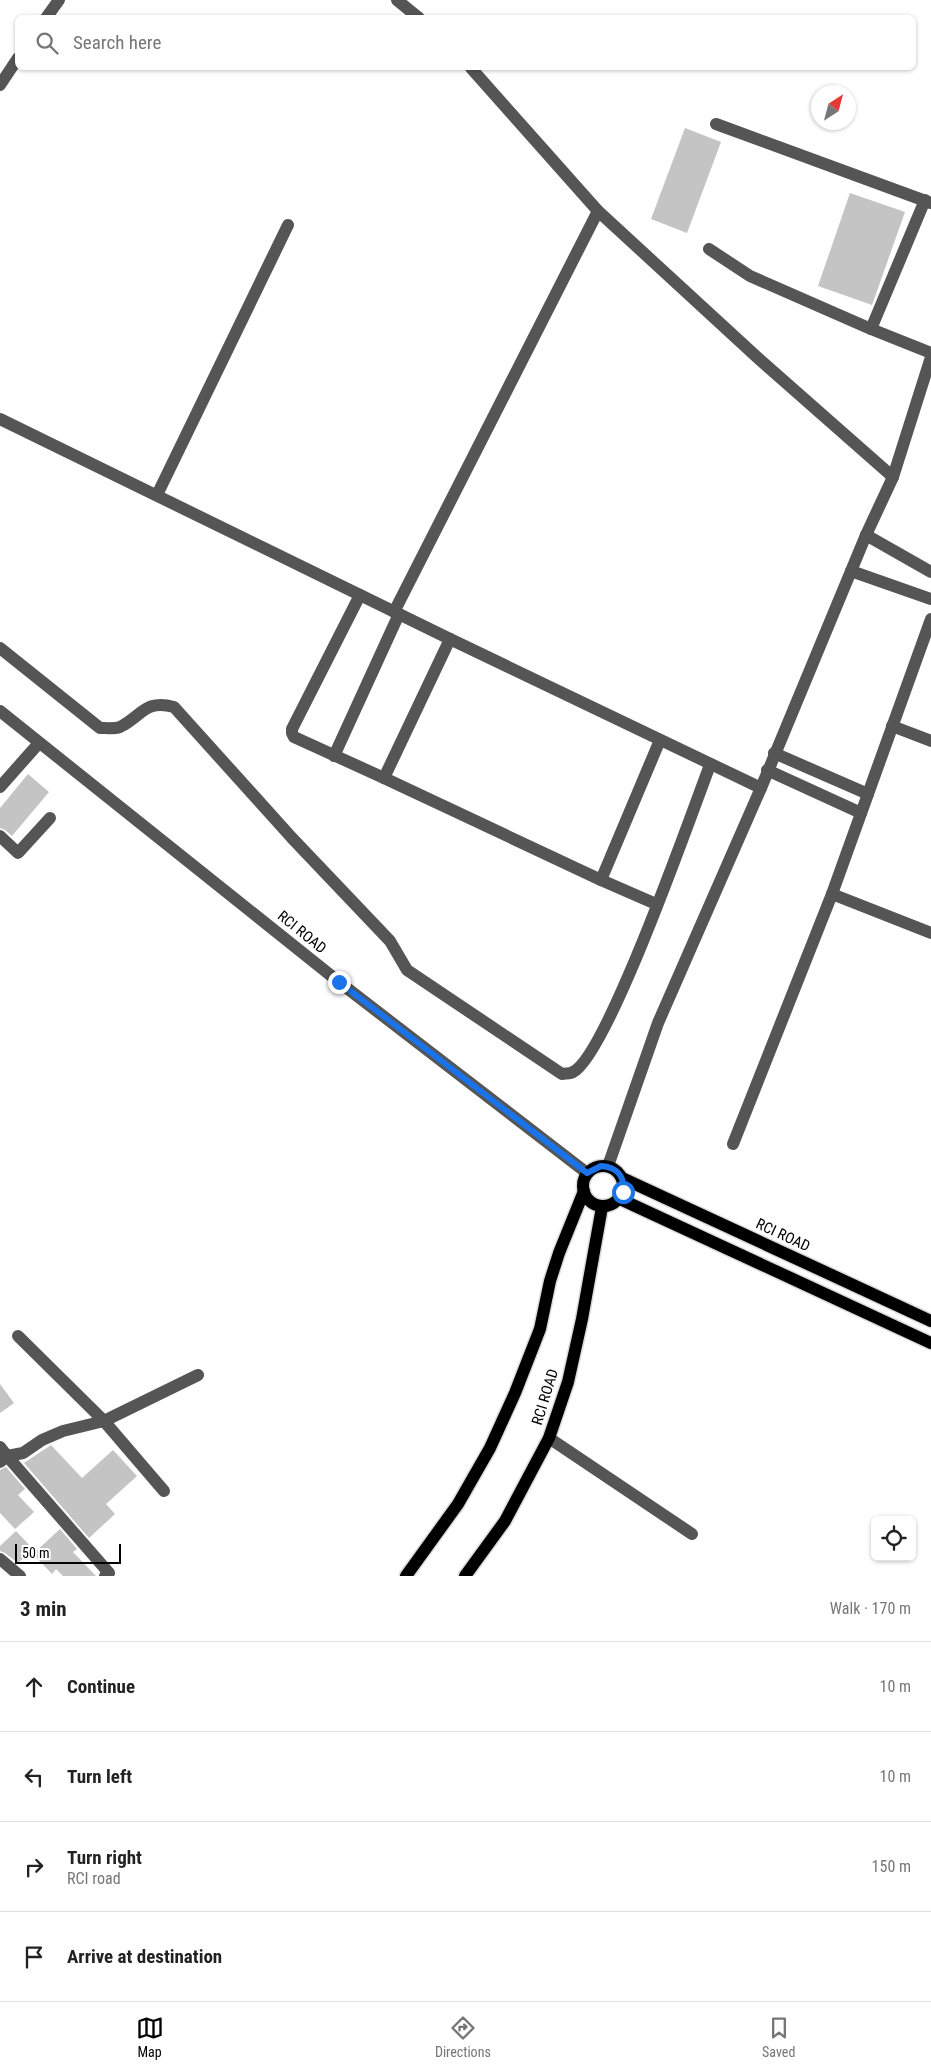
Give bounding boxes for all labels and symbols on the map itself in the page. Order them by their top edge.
north arrow [811,85,856,130]
street label: RCI ROAD [274,907,330,957]
route end [328,971,351,994]
route start [612,1181,635,1204]
street label: RCI ROAD [753,1215,813,1255]
street label: RCI ROAD [528,1367,562,1427]
scale bar [15,1541,121,1564]

